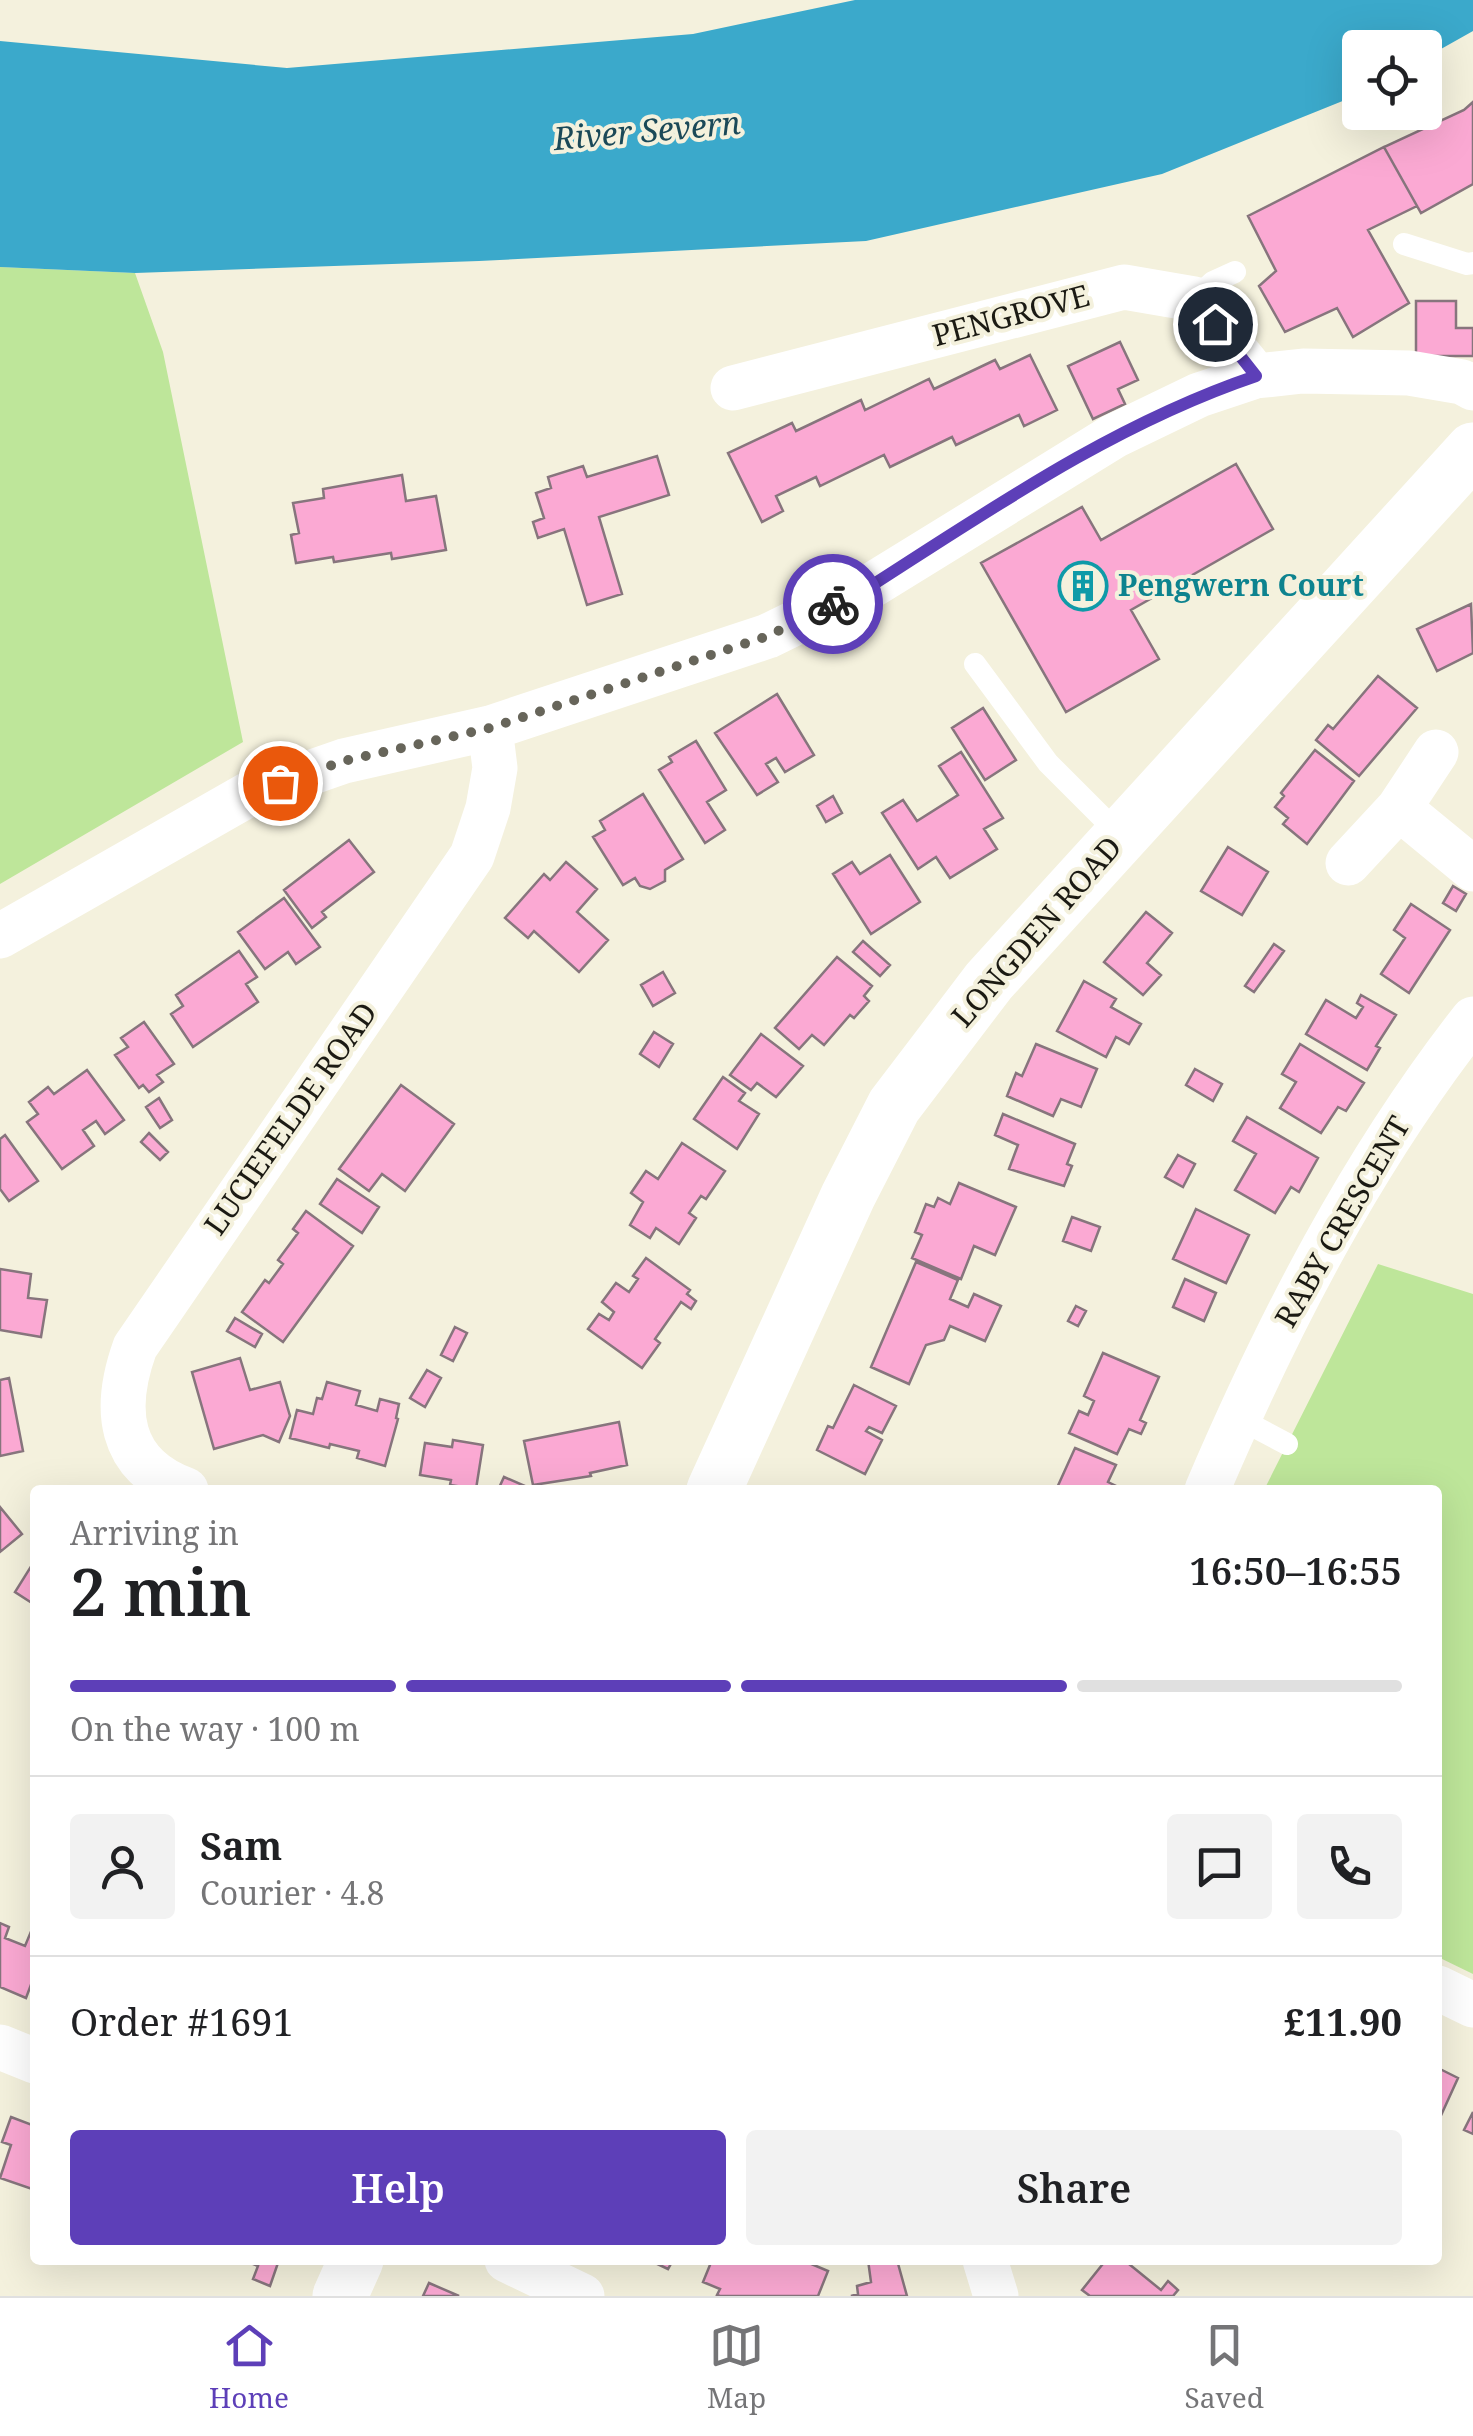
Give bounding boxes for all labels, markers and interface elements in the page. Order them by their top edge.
map controls [1342,30,1442,130]
button: locate [1342,30,1442,130]
water label: River Severn [551,100,742,159]
street label: PENGROVE [928,274,1094,355]
pin [1173,282,1258,367]
icon: home [1188,297,1243,352]
courier [783,554,883,654]
building icon: Pengwern Court [1057,560,1109,612]
place label: Pengwern Court [1118,564,1364,605]
icon: bike [806,577,861,632]
pin [238,741,323,826]
icon: bag [253,756,308,811]
street label: LONGDEN ROAD [942,827,1130,1035]
street label: LUCIEFELDE ROAD [194,994,386,1243]
street label: RABY CRESCENT [1265,1108,1419,1334]
text: Arriving in [70,1511,239,1554]
text: 16:50–16:55 [1189,1544,1402,1596]
text: 2 min [70,1547,252,1635]
text: On the way · 100 m [70,1707,360,1750]
button: person [70,1814,175,1919]
button: chat [1167,1814,1272,1919]
button: phone [1297,1814,1402,1919]
text: Sam [200,1819,282,1871]
text: Courier · 4.8 [200,1871,384,1914]
text: Order #1691 [70,1995,294,2047]
text: £11.90 [1284,1995,1402,2047]
button: Help [70,2130,726,2245]
button: Share [746,2130,1402,2245]
tab: Home [209,2318,289,2416]
tab: Map [707,2318,766,2416]
tab: Saved [1185,2318,1264,2416]

